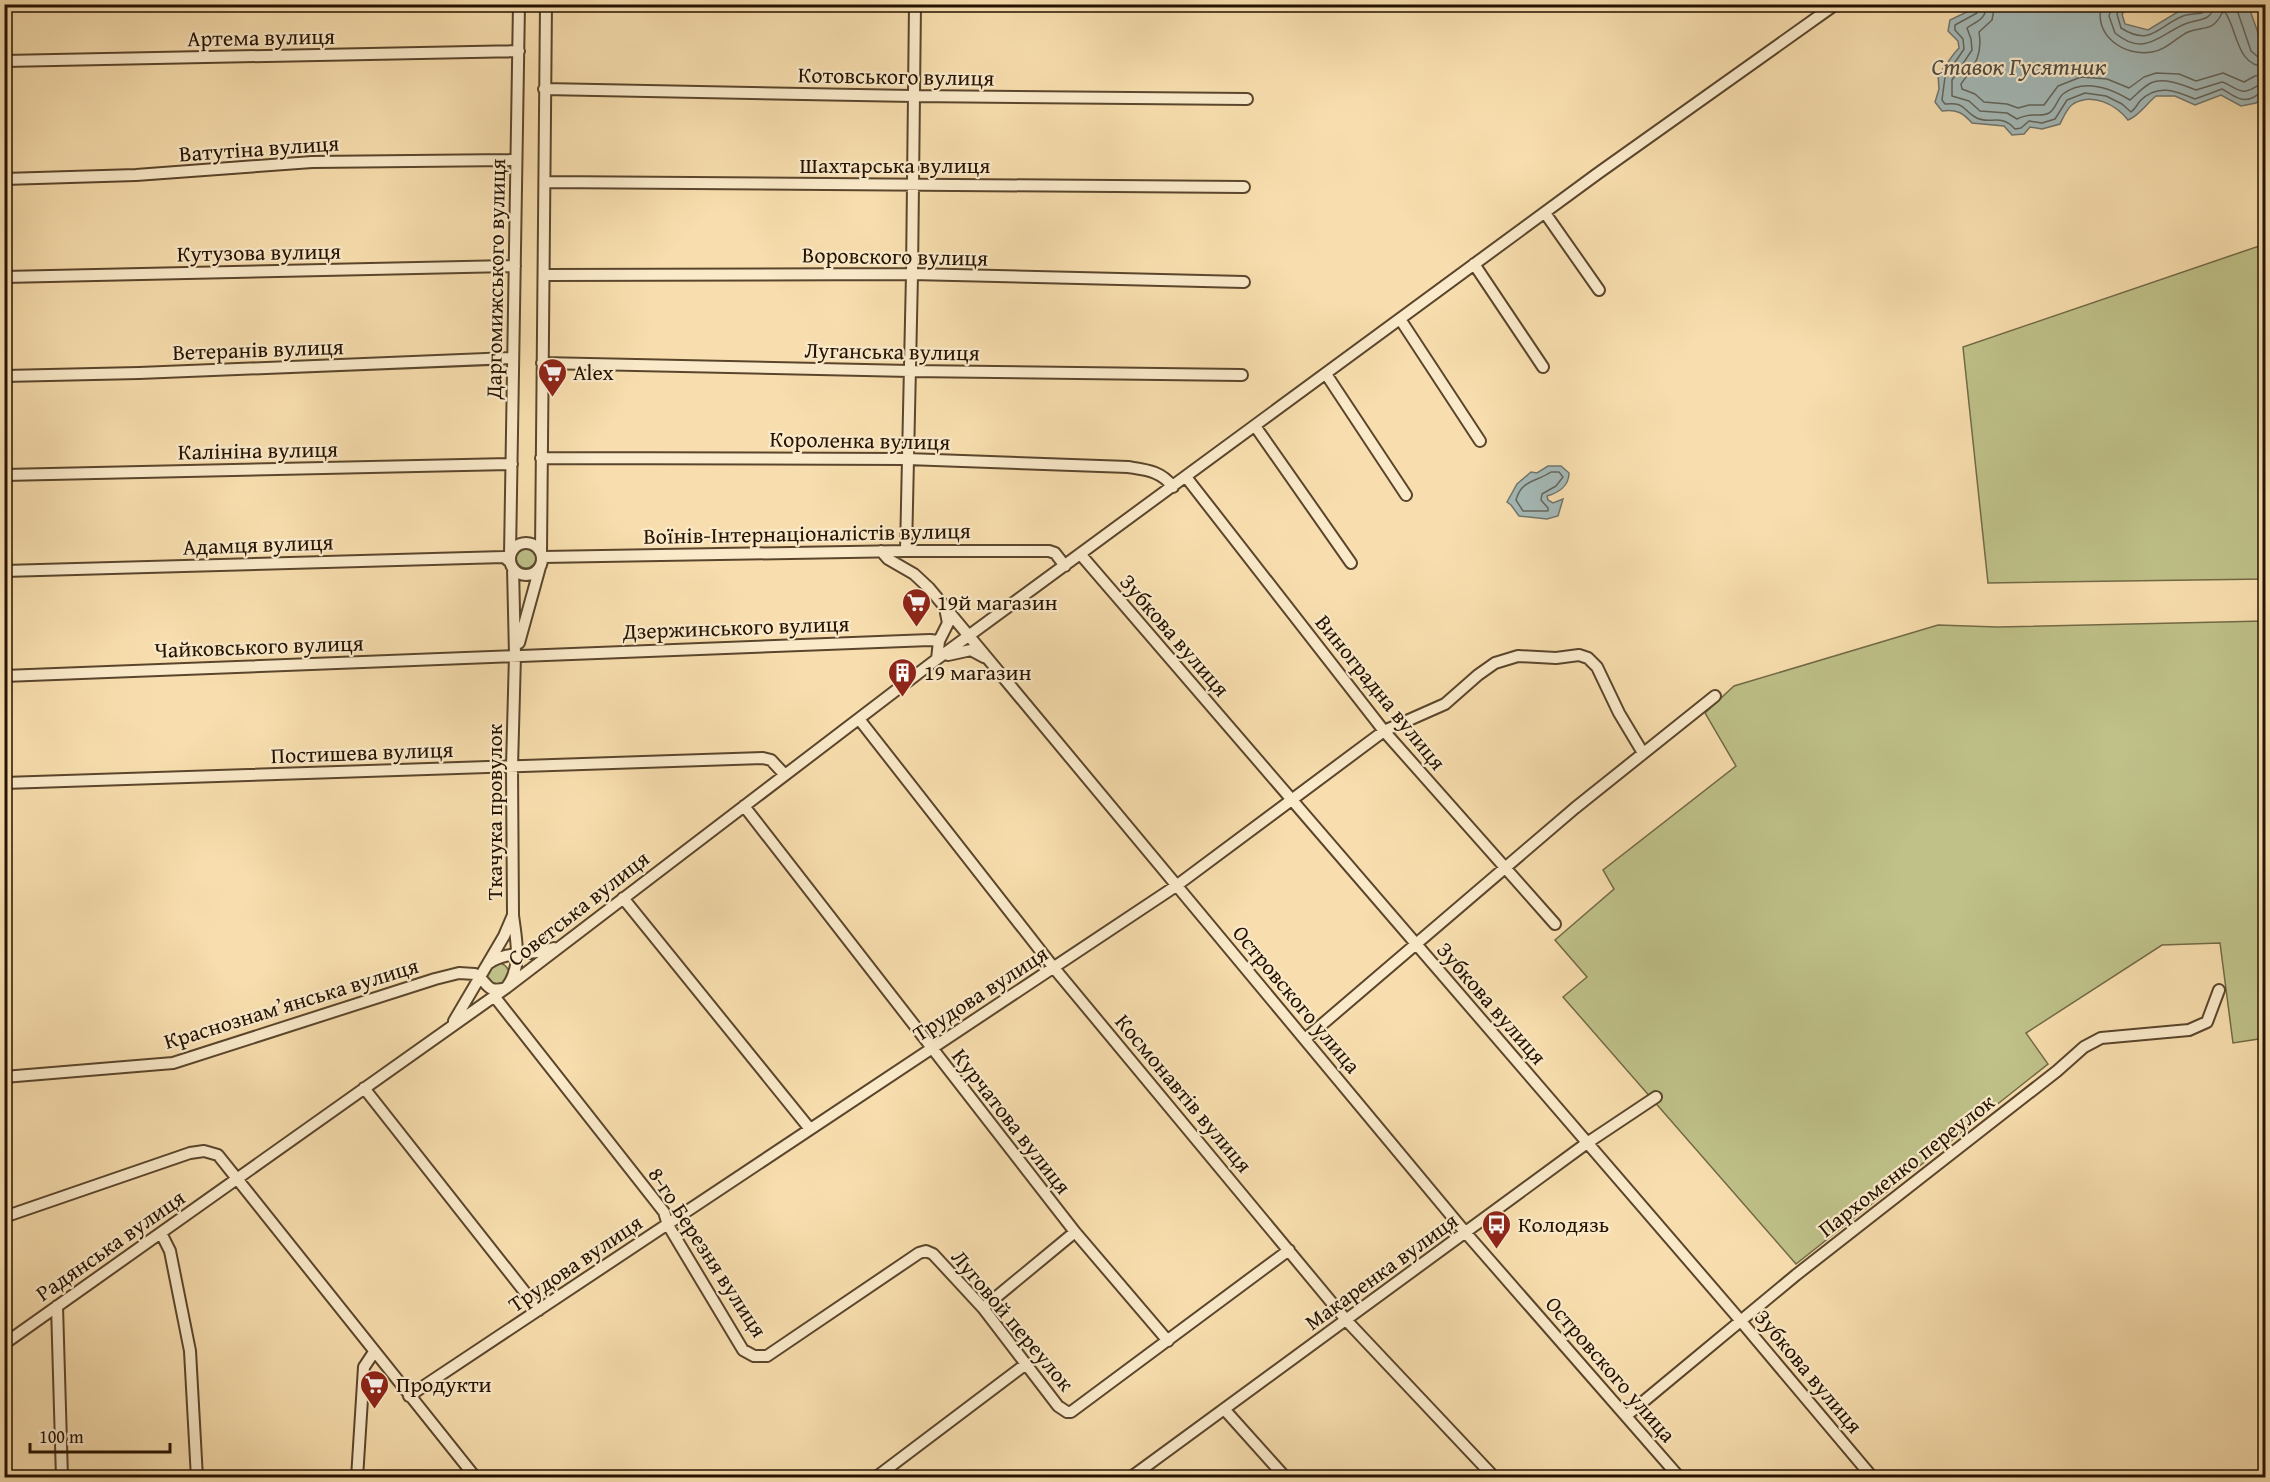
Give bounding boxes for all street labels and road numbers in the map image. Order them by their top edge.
street label: Артема вулиця [187,20,335,54]
street label: Котовського вулиця [798,58,994,94]
street label: Ватутіна вулиця [178,126,340,170]
street label: Шахтарська вулиця [800,149,990,181]
street label: Даргомижського вулиця [477,158,513,401]
street label: Кутузова вулиця [177,235,341,269]
street label: Воровского вулиця [802,238,988,274]
street label: Ветеранів вулиця [172,330,344,368]
street label: Луганська вулиця [804,333,980,369]
street label: Короленка вулиця [769,422,951,458]
street label: Калініна вулиця [178,433,338,467]
street label: Воїнів-Інтернаціоналістів вулиця [643,514,971,552]
street label: Адамця вулиця [182,525,334,563]
street label: Зубкова вулиця [1113,567,1237,703]
street label: Дзержинського вулиця [621,607,850,647]
street label: Виноградна вулиця [1308,607,1454,777]
street label: Чайковського вулиця [154,626,364,666]
street label: Ткачука провулок [478,723,510,900]
street label: Постишева вулиця [270,733,454,771]
street label: Совєтська вулиця [500,842,656,974]
street label: Островского улица [1225,918,1369,1080]
street label: Зубкова вулиця [1430,935,1554,1071]
street label: Трудова вулиця [906,937,1054,1049]
street label: Краснознамʼянська вулиця [160,949,422,1057]
street label: Космонавтів вулиця [1108,1007,1260,1179]
street label: Курчатова вулиця [945,1041,1079,1201]
street label: Пархоменко переулок [1811,1086,2001,1244]
street label: 8-го Березня вулиця [641,1160,775,1344]
street label: Радянська вулиця [29,1181,191,1309]
street label: Макаренка вулиця [1298,1204,1464,1338]
street label: Трудова вулиця [502,1206,648,1320]
street label: Луговой переулок [944,1242,1082,1398]
street label: Островского улица [1538,1289,1684,1450]
street label: Зубкова вулиця [1747,1302,1871,1440]

